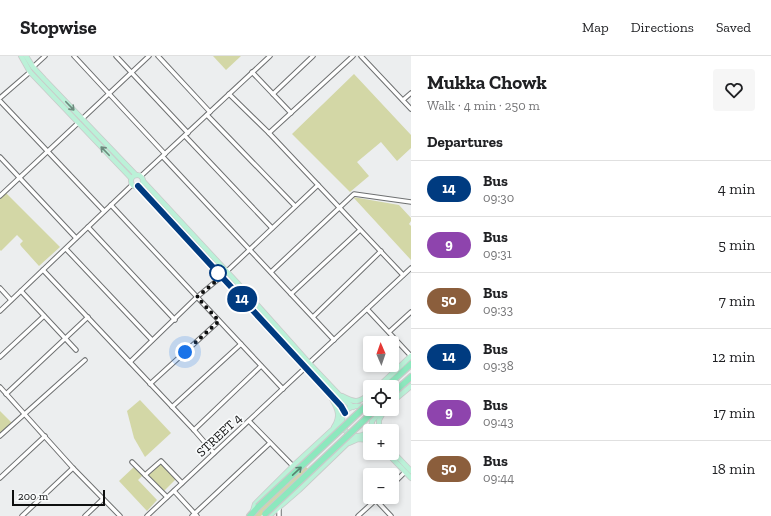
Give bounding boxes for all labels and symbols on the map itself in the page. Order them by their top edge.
one-way arrow [65,101,75,111]
one-way arrow [100,146,109,156]
unlabelled marker [209,264,227,282]
line badge: 14 [224,286,260,312]
north arrow [363,336,399,372]
your location [175,342,195,362]
street label: STREET 4 [193,410,245,460]
one-way arrow [292,466,302,476]
scale bar [12,488,105,507]

